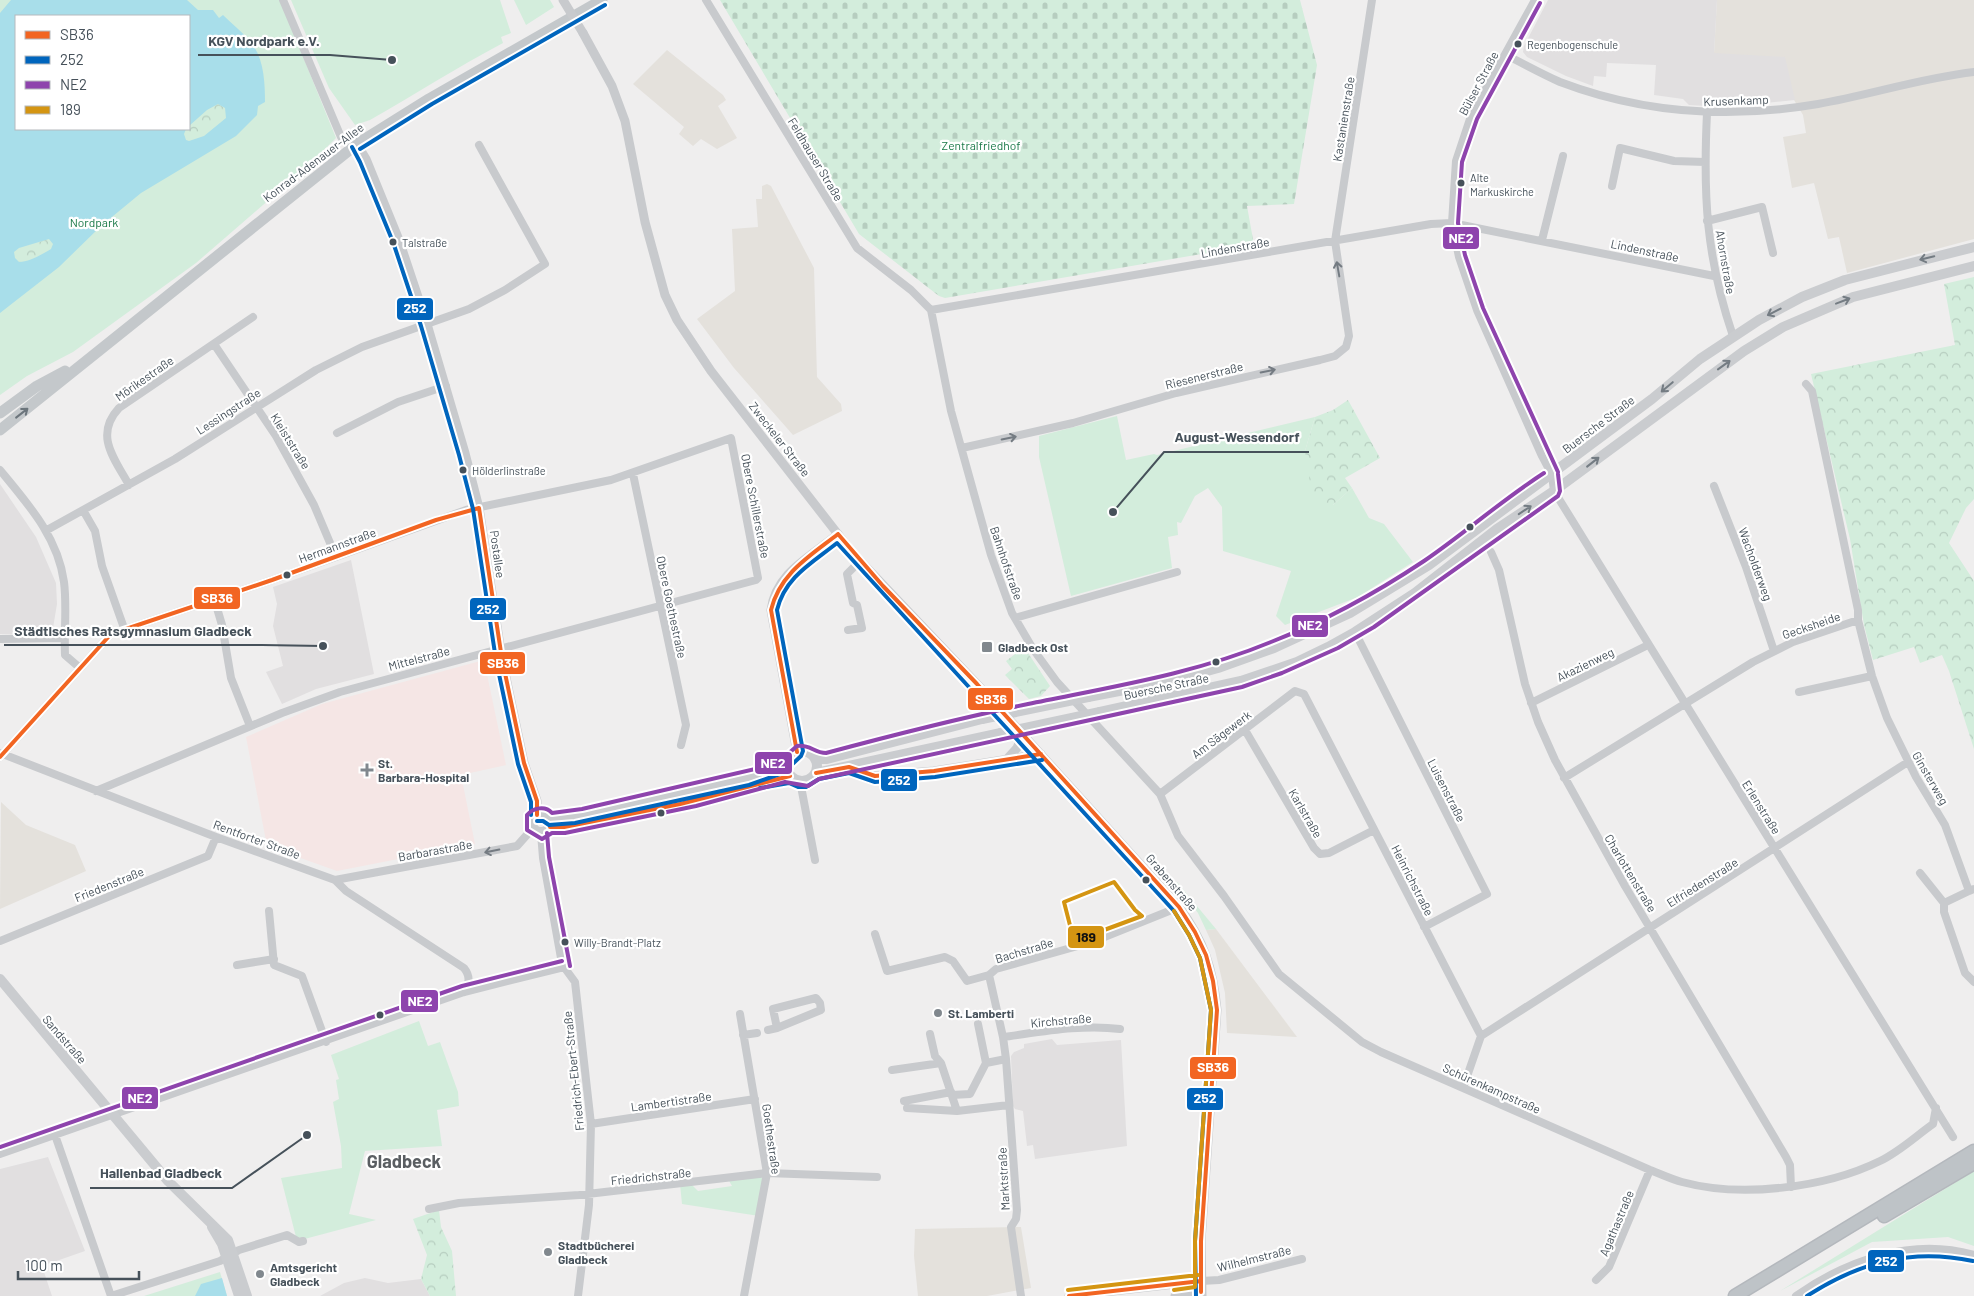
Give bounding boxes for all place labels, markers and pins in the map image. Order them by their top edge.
callout: KGV Nordpark e.V. [198,26,330,55]
place label: Regenbogenschule [1527,38,1618,51]
marker: Regenbogenschule [1513,39,1523,49]
place label: Alte Markuskirche [1470,171,1534,198]
marker: Alte Markuskirche [1456,178,1466,188]
place label: Talstraße [402,236,447,249]
marker: Talstraße [388,237,398,247]
callout: August-Wessendorf [1164,423,1309,452]
place label: Hölderlinstraße [472,464,546,477]
marker: Hölderlinstraße [458,465,468,475]
unlabelled marker [1465,522,1475,532]
unlabelled marker [282,570,292,580]
callout: Städtisches Ratsgymnasium Gladbeck [4,616,262,645]
marker: Gladbeck Ost [980,640,994,654]
place label: Gladbeck Ost [998,640,1068,654]
unlabelled marker [1211,657,1221,667]
place label: St. Barbara-Hospital [378,756,469,784]
marker: St. Barbara-Hospital [360,763,374,777]
unlabelled marker [656,808,666,818]
unlabelled marker [1141,875,1151,885]
place label: Willy-Brandt-Platz [574,936,661,949]
marker: Willy-Brandt-Platz [560,937,570,947]
place label: St. Lamberti [948,1006,1014,1020]
marker: St. Lamberti [932,1007,944,1019]
unlabelled marker [375,1010,385,1020]
callout: Hallenbad Gladbeck [90,1159,232,1188]
place label: Stadtbücherei Gladbeck [558,1238,634,1266]
marker: Stadtbücherei Gladbeck [542,1246,554,1258]
place label: Amtsgericht Gladbeck [270,1260,338,1288]
marker: Amtsgericht Gladbeck [254,1268,266,1280]

